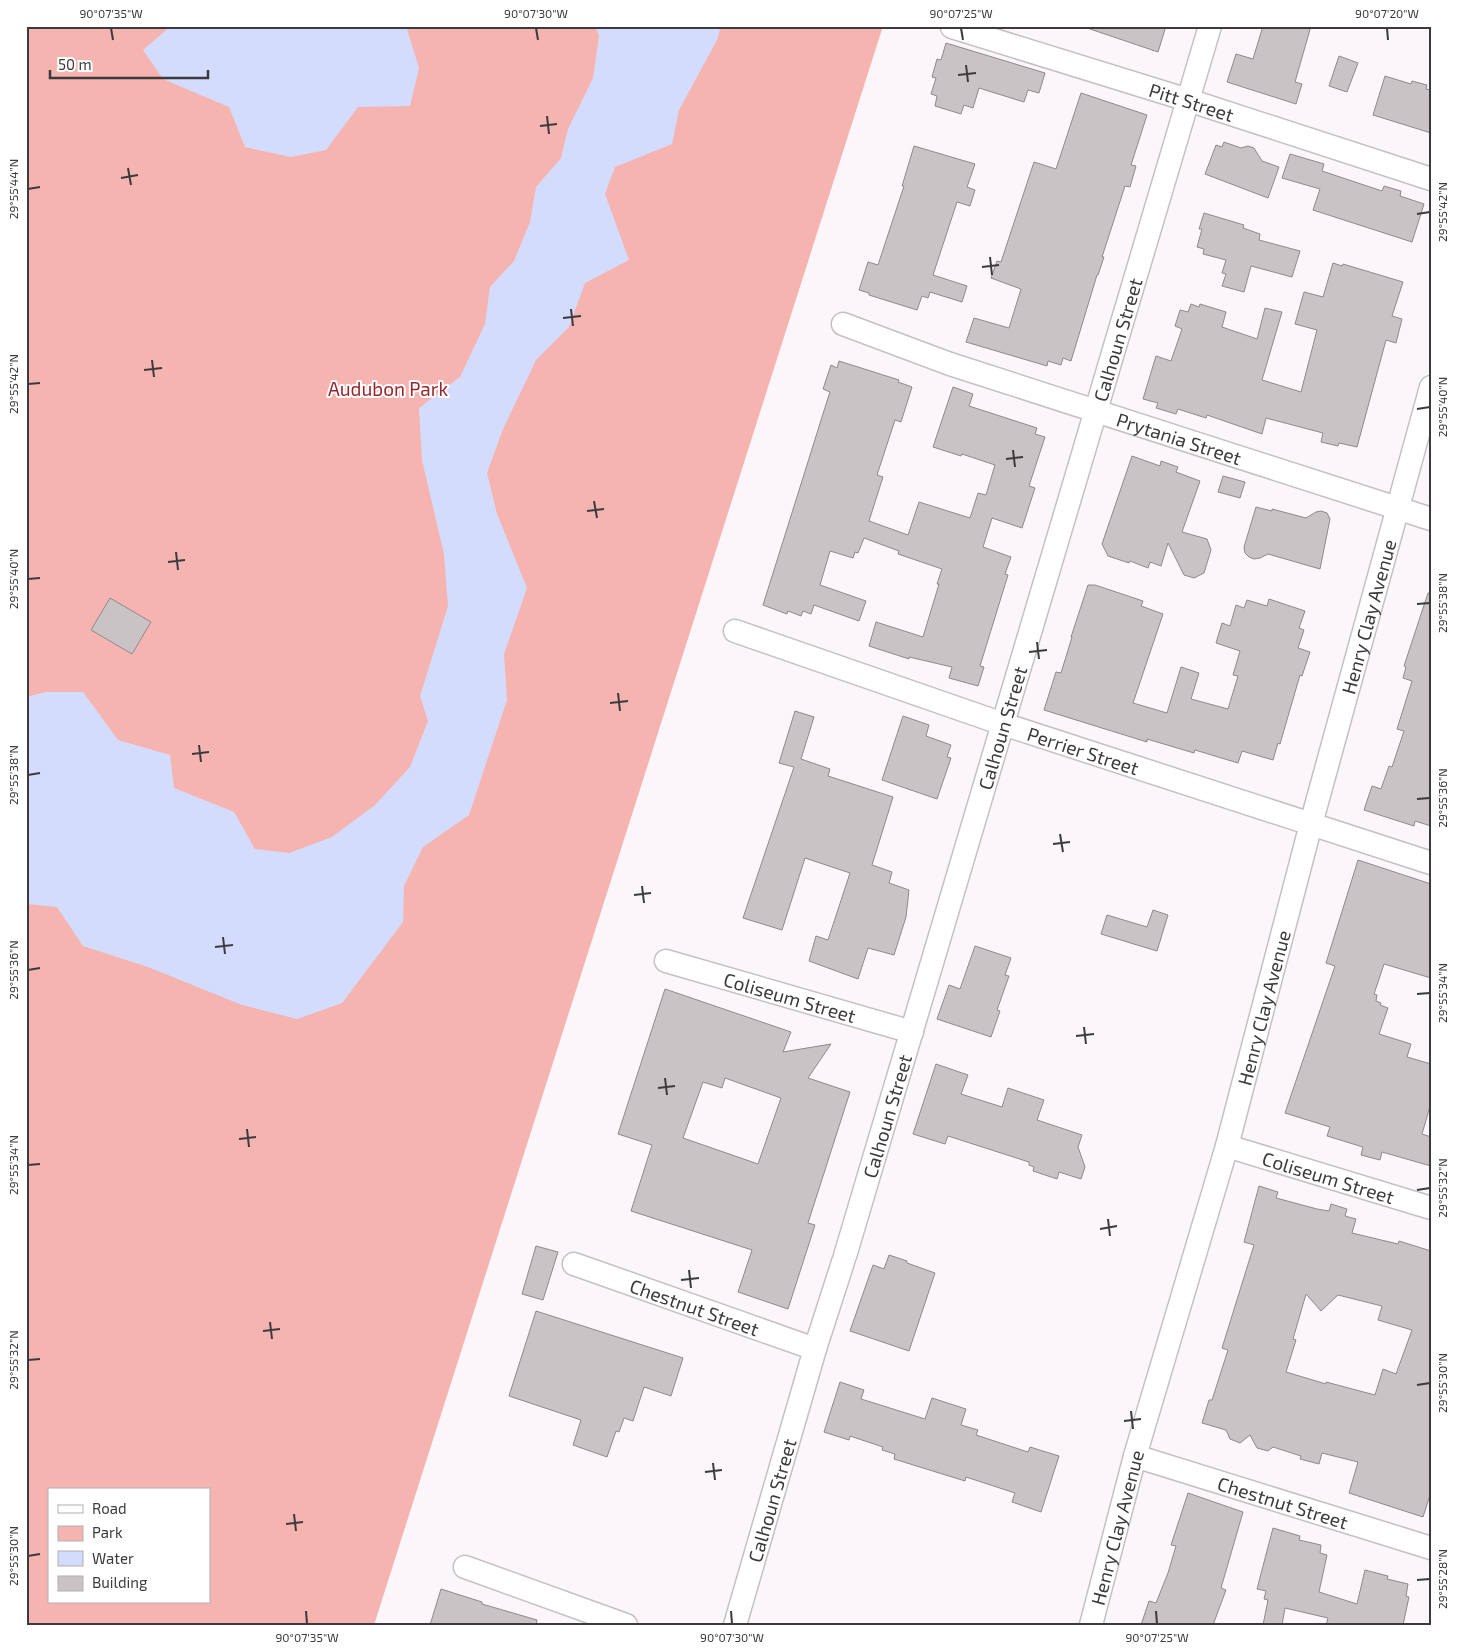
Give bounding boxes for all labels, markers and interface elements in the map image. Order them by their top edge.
text: 90°07'35"W [79,6,143,20]
text: 90°07'30"W [504,6,568,20]
text: 90°07'25"W [929,6,993,20]
text: 90°07'20"W [1355,6,1419,20]
scale bar [50,48,208,80]
text: 50 m [58,55,92,73]
street label: Pitt Street [1147,77,1237,126]
text: 29°55'44"N [6,159,20,219]
text: 29°55'42"N [1435,182,1449,242]
street label: Calhoun Street [1088,275,1146,404]
text: 29°55'42"N [6,354,20,414]
park label: Audubon Park [328,377,448,400]
text: 29°55'40"N [1435,377,1449,437]
street label: Prytania Street [1114,407,1244,469]
street label: Henry Clay Avenue [1336,536,1400,696]
text: 29°55'40"N [6,549,20,609]
text: 29°55'38"N [1435,573,1449,633]
street label: Calhoun Street [973,663,1031,792]
street label: Perrier Street [1025,721,1142,779]
text: 29°55'38"N [6,745,20,805]
text: 29°55'36"N [1435,768,1449,828]
street label: Henry Clay Avenue [1232,928,1294,1088]
text: 29°55'36"N [6,940,20,1000]
text: 29°55'34"N [1435,963,1449,1023]
street label: Coliseum Street [721,967,859,1027]
street label: Calhoun Street [857,1052,916,1181]
text: 29°55'34"N [6,1135,20,1195]
street label: Coliseum Street [1260,1146,1397,1208]
text: 29°55'32"N [1435,1158,1449,1218]
street label: Chestnut Street [627,1273,762,1340]
text: 29°55'32"N [6,1330,20,1390]
text: 29°55'30"N [1435,1353,1449,1413]
street label: Calhoun Street [742,1436,800,1565]
street label: Henry Clay Avenue [1085,1447,1148,1607]
street label: Chestnut Street [1215,1471,1351,1533]
legend [48,1488,210,1604]
text: Road [92,1499,127,1517]
text: Park [92,1523,123,1541]
text: 29°55'30"N [6,1526,20,1586]
text: Water [92,1549,134,1567]
text: 29°55'28"N [1435,1549,1449,1609]
text: Building [92,1573,148,1591]
text: 90°07'35"W [275,1630,339,1644]
text: 90°07'30"W [700,1630,764,1644]
text: 90°07'25"W [1125,1630,1189,1644]

